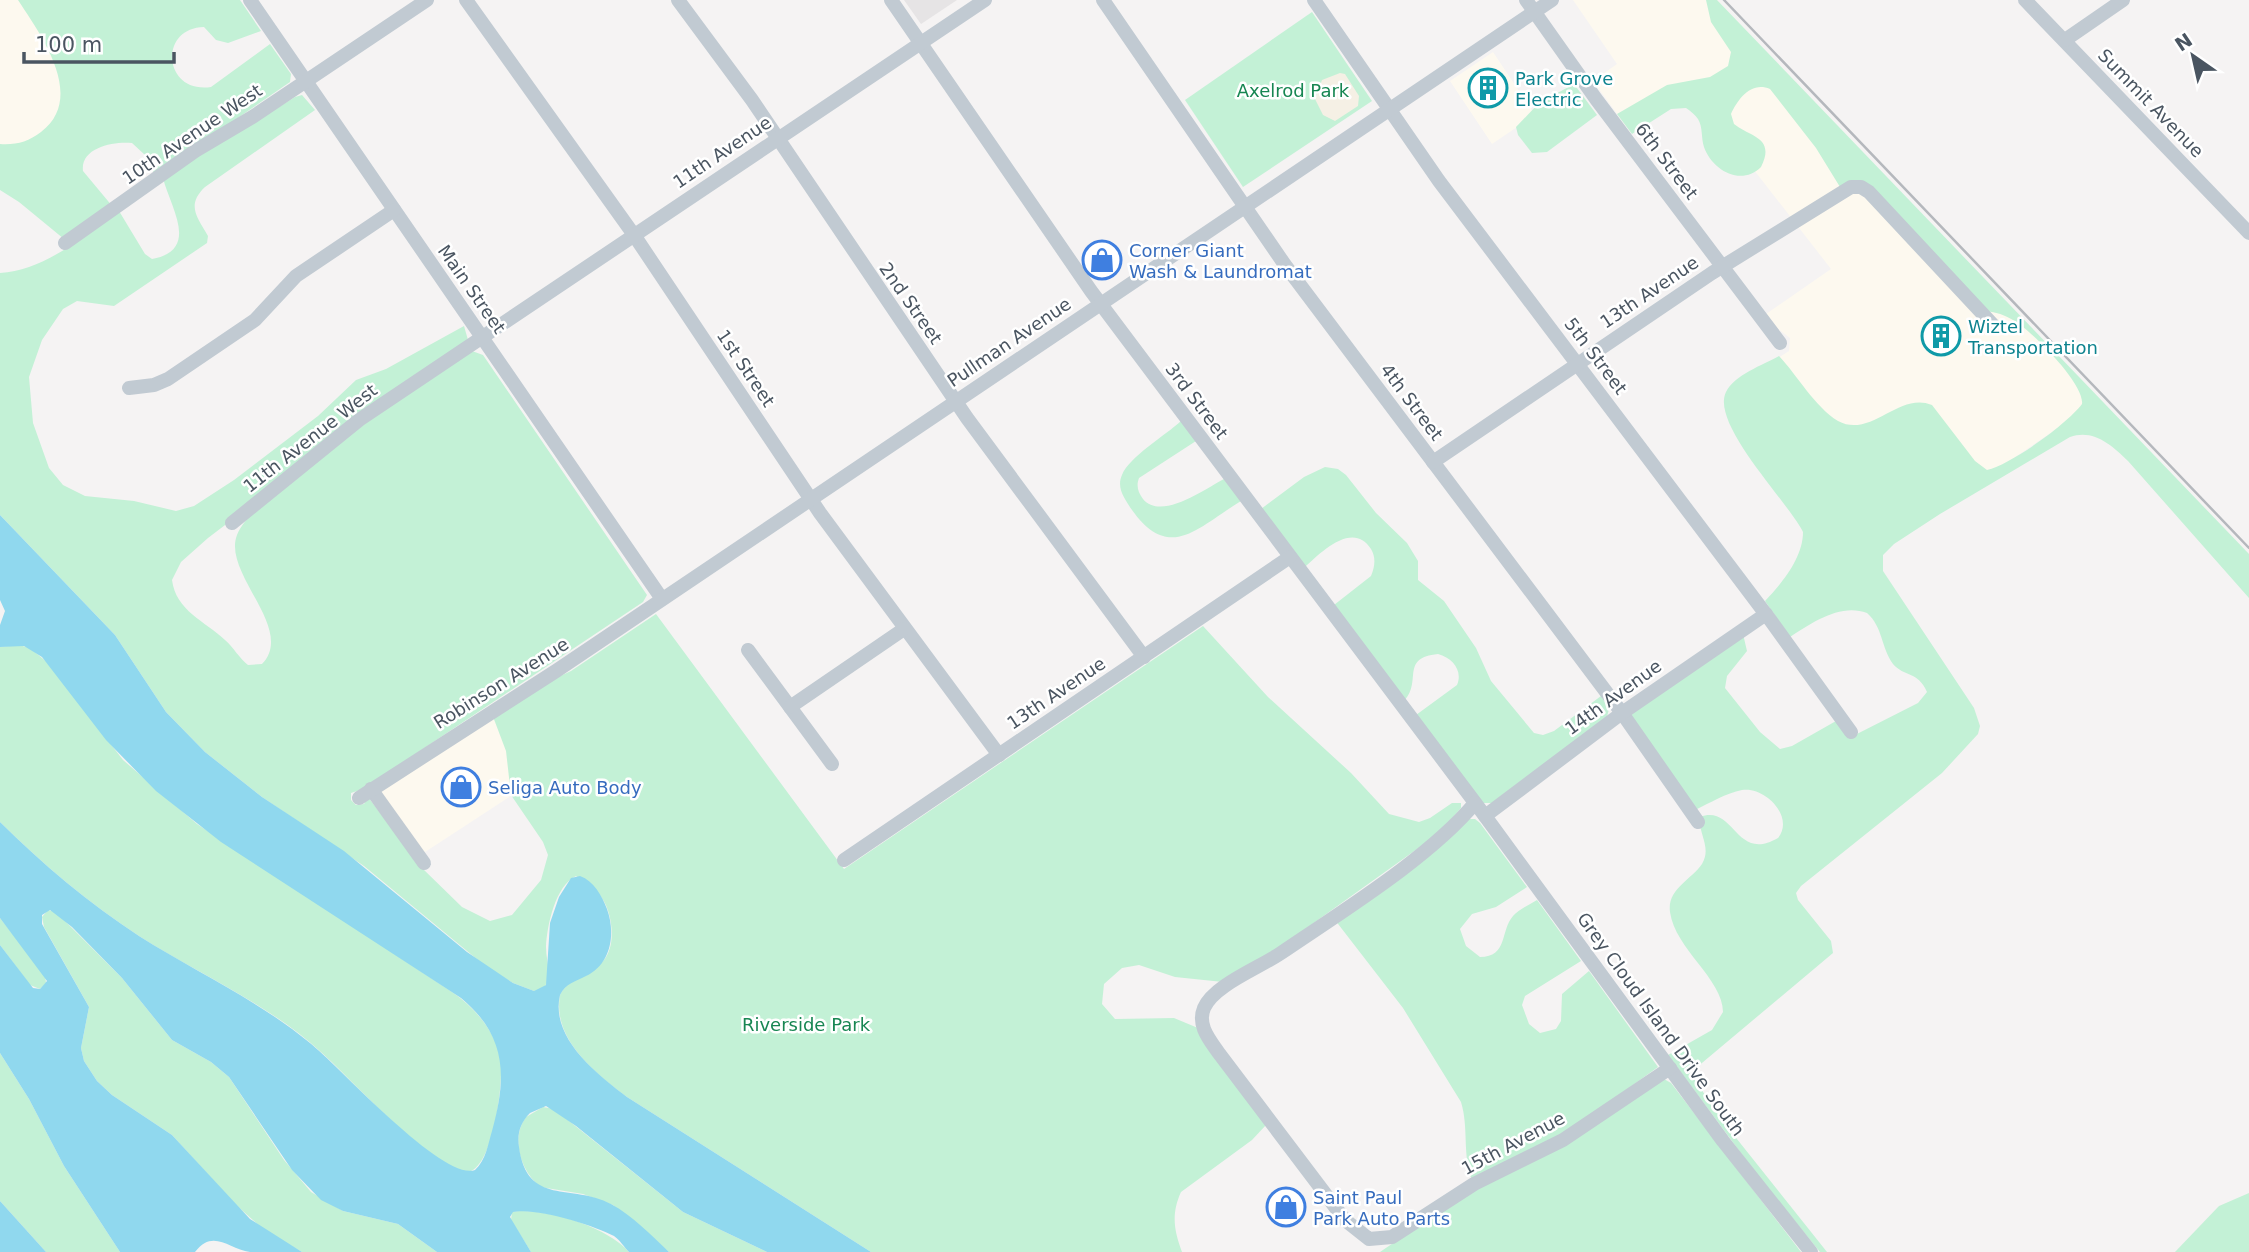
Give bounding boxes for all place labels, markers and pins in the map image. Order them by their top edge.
building icon: Park Grove Electric [1467,67,1509,109]
place label: Park Grove Electric [1515,68,1613,110]
shop icon: Corner Giant Wash & Laundromat [1081,239,1123,281]
place label: Corner Giant Wash & Laundromat [1129,240,1312,282]
building icon: Wiztel Transportation [1920,315,1962,357]
place label: Wiztel Transportation [1967,316,2098,358]
shop icon: Seliga Auto Body [440,766,482,808]
place label: Seliga Auto Body [488,777,642,798]
shop icon: Saint Paul Park Auto Parts [1265,1186,1307,1228]
place label: Saint Paul Park Auto Parts [1313,1187,1450,1229]

